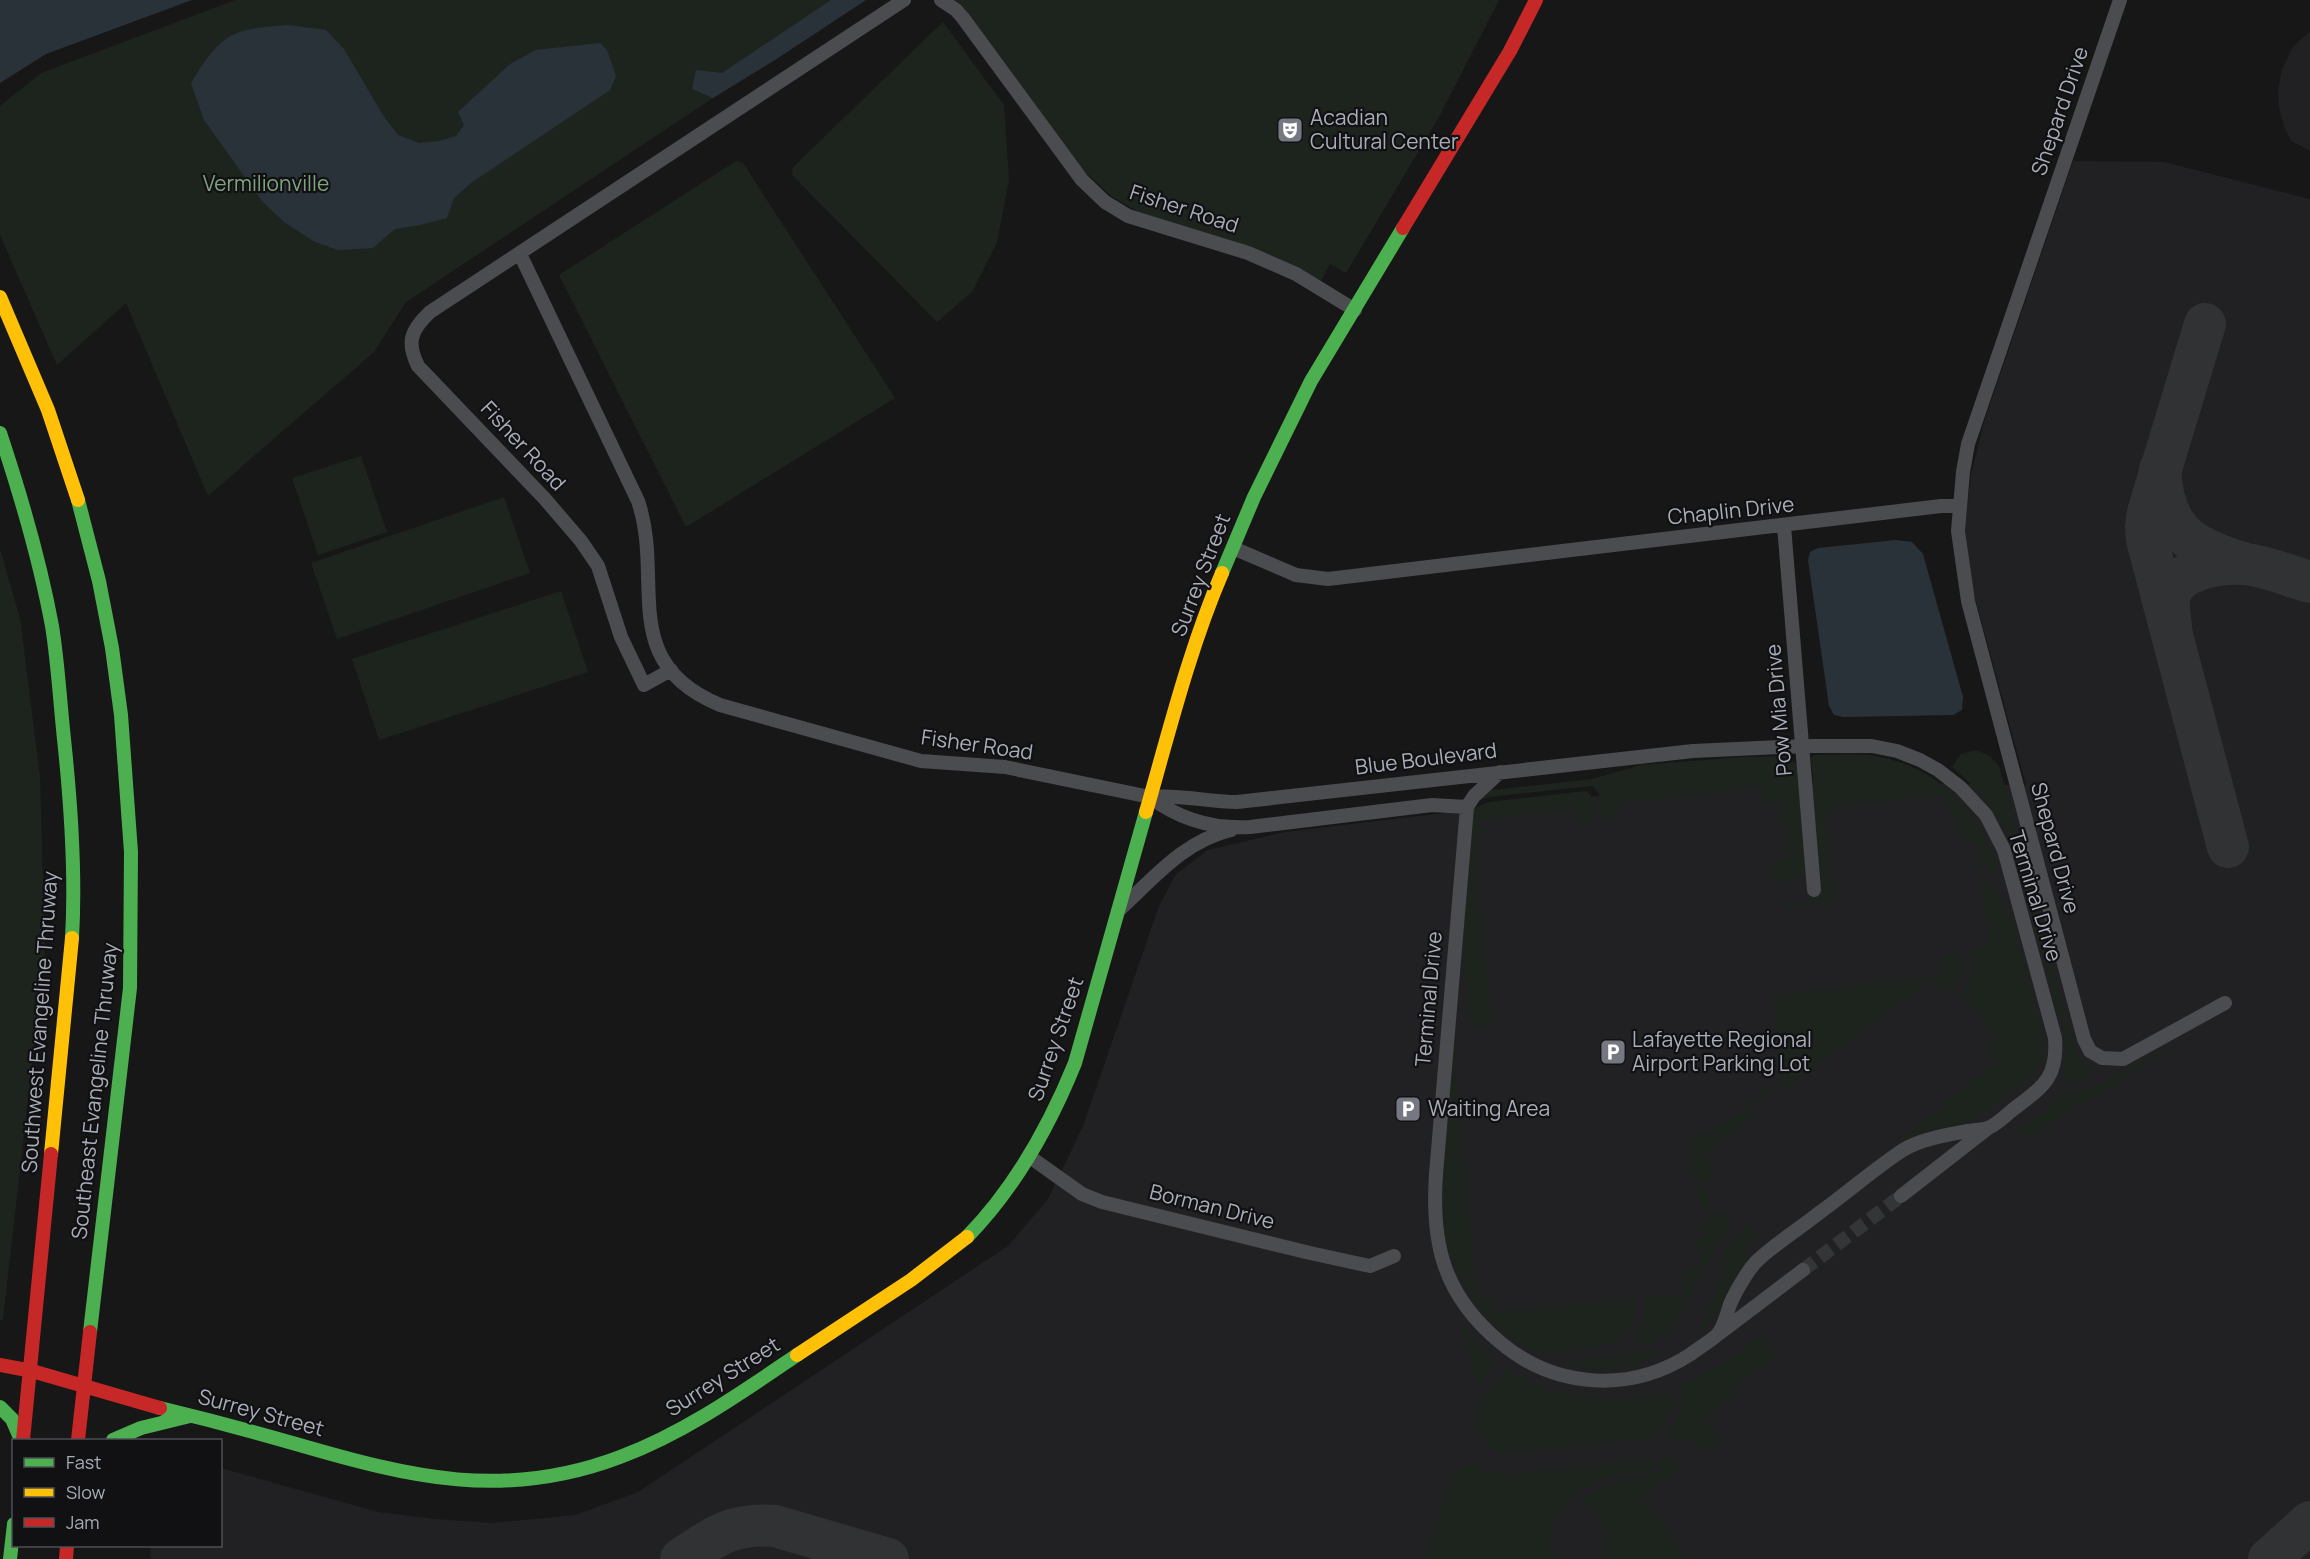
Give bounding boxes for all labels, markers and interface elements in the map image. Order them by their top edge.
street label: Shepard Drive [2024,42,2094,179]
place label: Acadian Cultural Center [1310,103,1459,155]
theatre icon: Acadian Cultural Center [1275,115,1305,145]
park label: Vermilionville [203,169,329,197]
street label: Fisher Road [1126,177,1242,239]
street label: Fisher Road [475,395,572,496]
street label: Chaplin Drive [1666,489,1796,531]
street label: Surrey Street [1164,509,1236,640]
street label: Pow Mia Drive [1758,643,1798,777]
street label: Fisher Road [919,722,1035,766]
street label: Blue Boulevard [1353,735,1498,781]
street label: Shepard Drive [2025,779,2087,916]
street label: Terminal Drive [2003,827,2069,965]
street label: Southwest Evangeline Thruway [14,870,64,1174]
street label: Terminal Drive [1408,930,1448,1068]
street label: Southeast Evangeline Thruway [64,941,124,1241]
street label: Surrey Street [1021,973,1089,1104]
place label: Lafayette Regional Airport Parking Lot [1632,1025,1812,1077]
parking icon: Lafayette Regional Airport Parking Lot [1598,1037,1628,1067]
parking icon: Waiting Area [1393,1094,1423,1124]
place label: Waiting Area [1428,1094,1550,1122]
street label: Borman Drive [1147,1177,1278,1235]
street label: Surrey Street [660,1330,785,1422]
street label: Surrey Street [195,1382,327,1442]
legend [12,1439,222,1547]
text: Fast [66,1450,101,1474]
text: Slow [66,1480,106,1504]
text: Jam [66,1510,100,1534]

